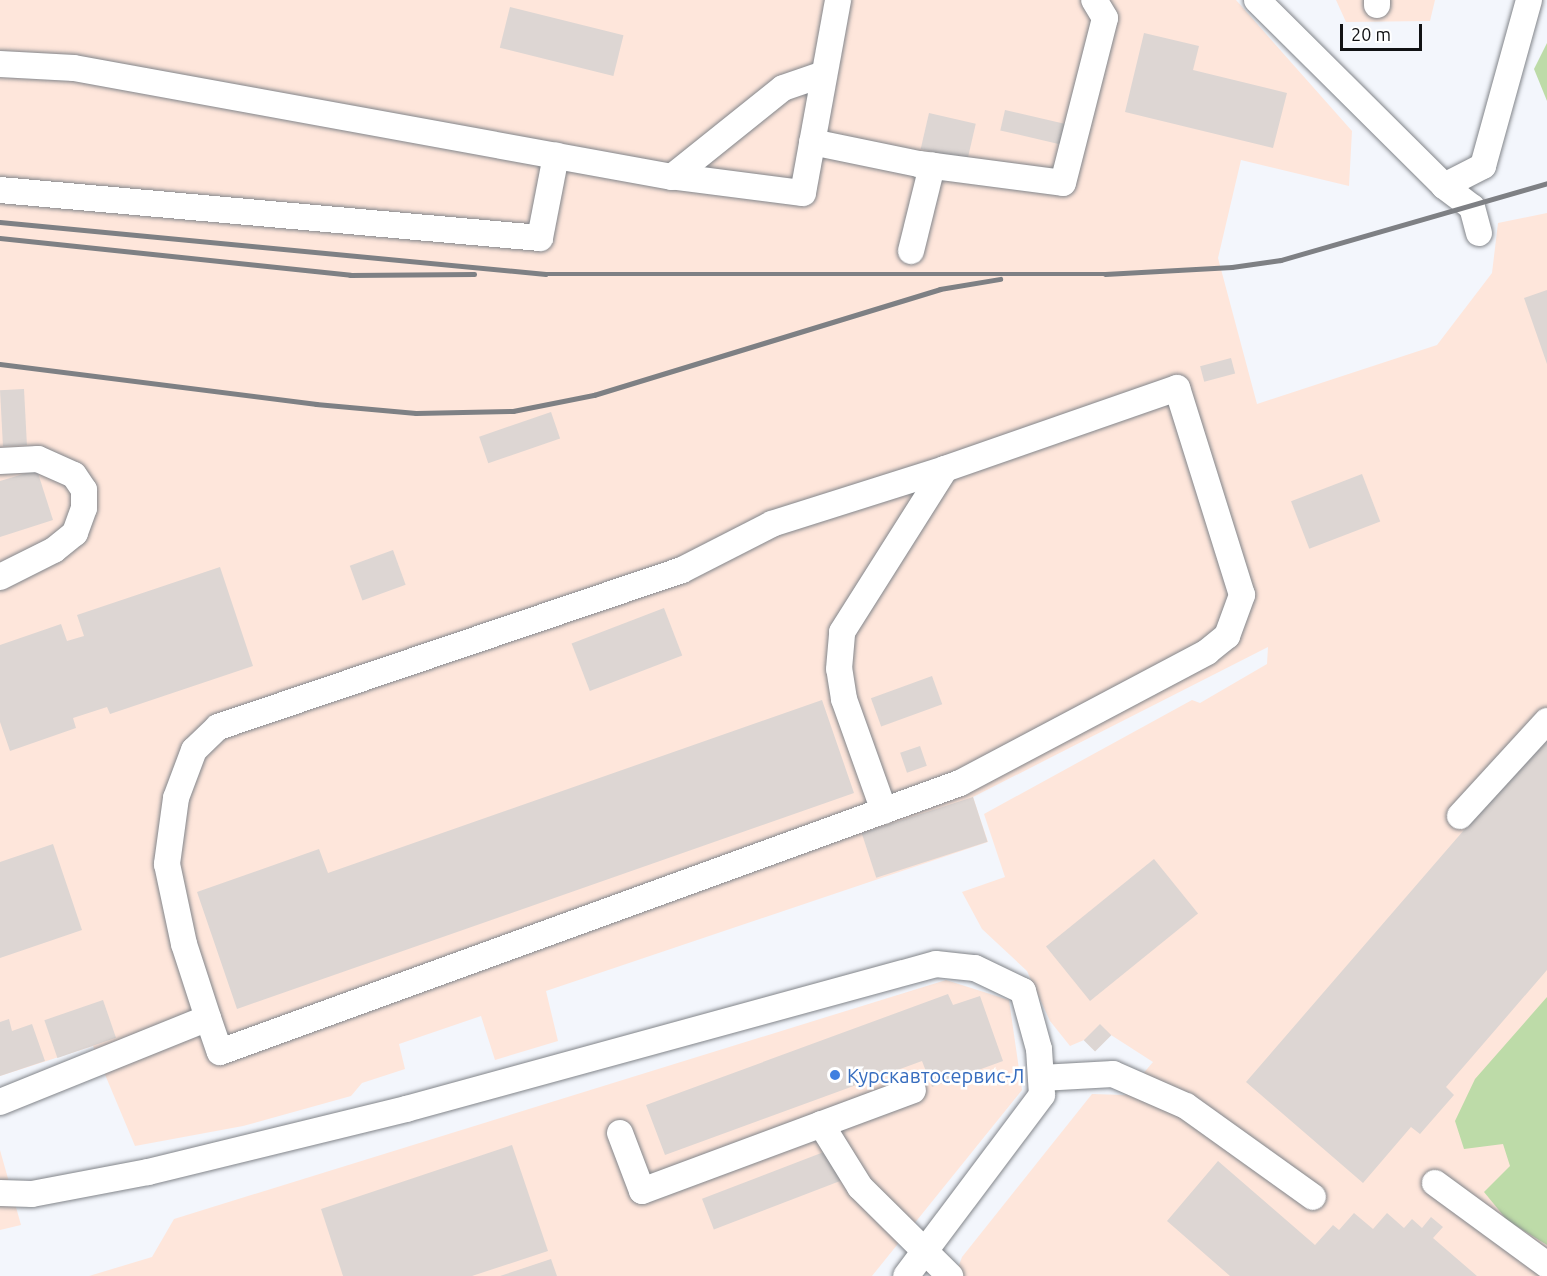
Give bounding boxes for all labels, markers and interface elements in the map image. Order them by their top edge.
scale bar [1343,12,1426,50]
text: 20 m [1351,24,1391,44]
place label: Курскавтосервис-Л [847,1063,1024,1087]
marker: Курскавтосервис-Л [828,1068,842,1082]

